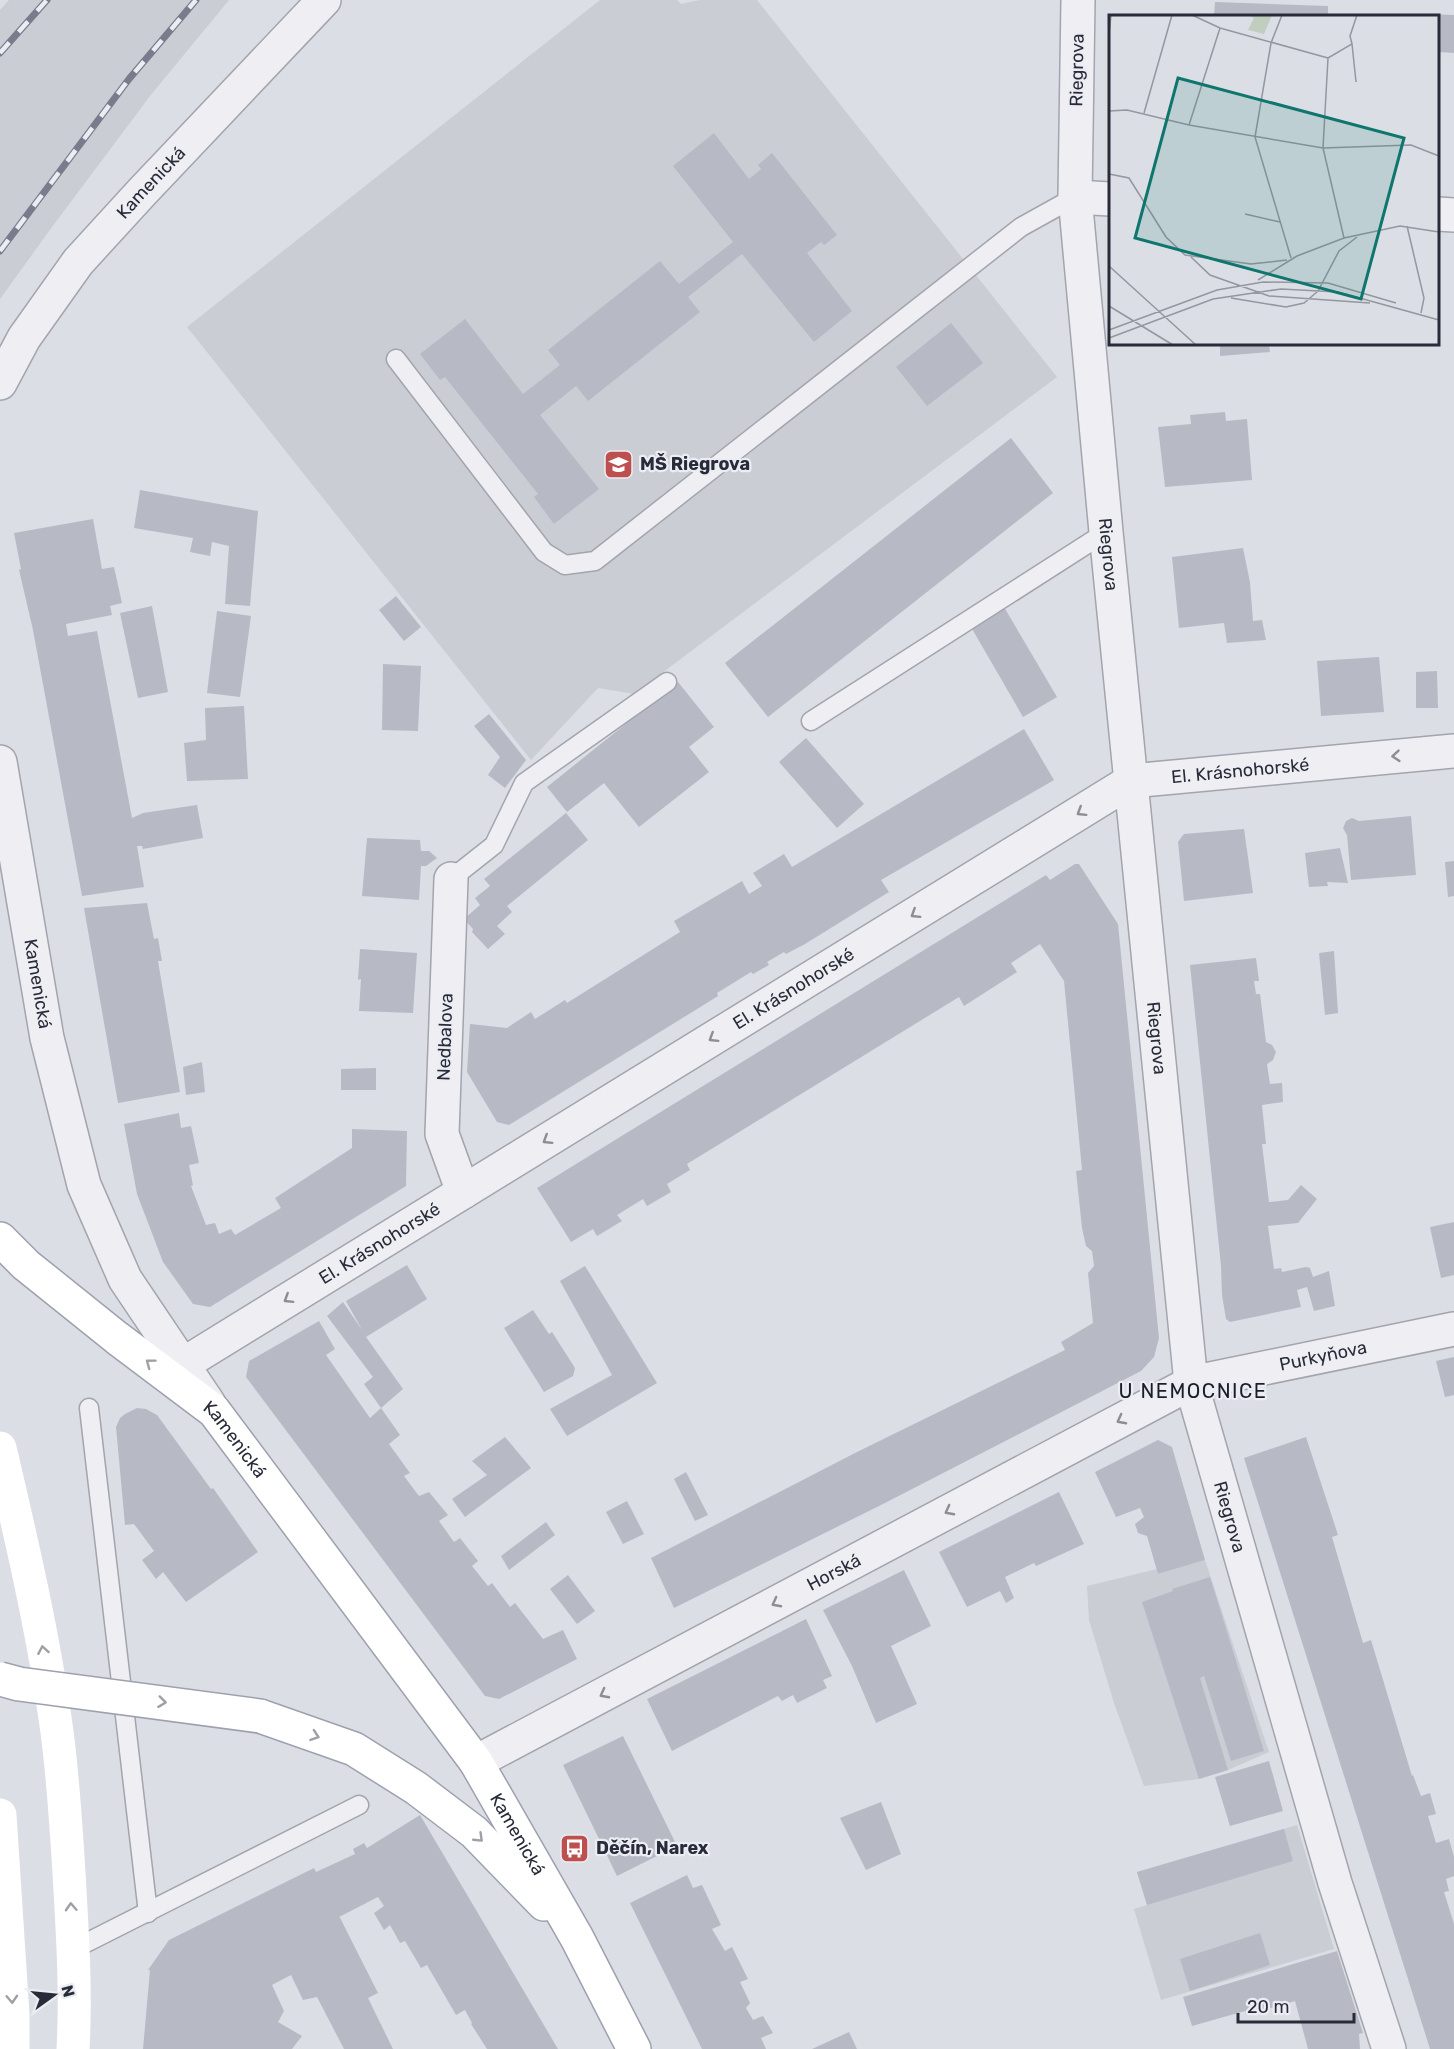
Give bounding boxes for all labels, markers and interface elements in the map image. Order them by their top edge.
inset map [1109,15,1439,345]
street label: Riegrova [1065,33,1089,107]
street label: Kamenická [112,142,190,223]
school or university icon: MŠ Riegrova [603,448,635,480]
place label: MŠ Riegrova [640,453,750,475]
street label: Riegrova [1094,517,1123,592]
one-way arrow [1391,749,1400,762]
street label: El. Krásnohorské [1170,753,1310,788]
one-way arrow [1077,804,1087,816]
one-way arrow [911,906,921,918]
street label: Kamenická [19,937,56,1031]
street label: El. Krásnohorské [729,943,858,1034]
street label: Nedbalova [432,993,458,1081]
street label: Riegrova [1142,1000,1171,1076]
one-way arrow [709,1030,719,1042]
one-way arrow [543,1132,553,1144]
street label: El. Krásnohorské [315,1198,444,1289]
one-way arrow [284,1292,294,1304]
street label: Purkyňova [1277,1336,1369,1376]
one-way arrow [146,1359,157,1370]
district label: U NEMOCNICE [1119,1379,1267,1403]
street label: Kamenická [199,1396,271,1482]
one-way arrow [1117,1413,1127,1424]
street label: Riegrova [1209,1479,1250,1555]
one-way arrow [944,1504,955,1516]
street label: Horská [803,1549,865,1596]
one-way arrow [772,1596,783,1607]
one-way arrow [37,1646,50,1656]
one-way arrow [600,1687,610,1698]
one-way arrow [157,1695,166,1708]
one-way arrow [309,1728,320,1741]
street label: Kamenická [485,1789,550,1879]
one-way arrow [473,1831,483,1842]
bus stop icon: Děčín, Narex [559,1832,591,1864]
place label: Děčín, Narex [596,1837,709,1859]
one-way arrow [65,1902,78,1911]
north arrow [24,1965,84,2025]
text: N [57,1983,79,1999]
scale bar [1238,1986,1354,2024]
one-way arrow [5,1994,18,2003]
text: 20 m [1247,1996,1289,2018]

